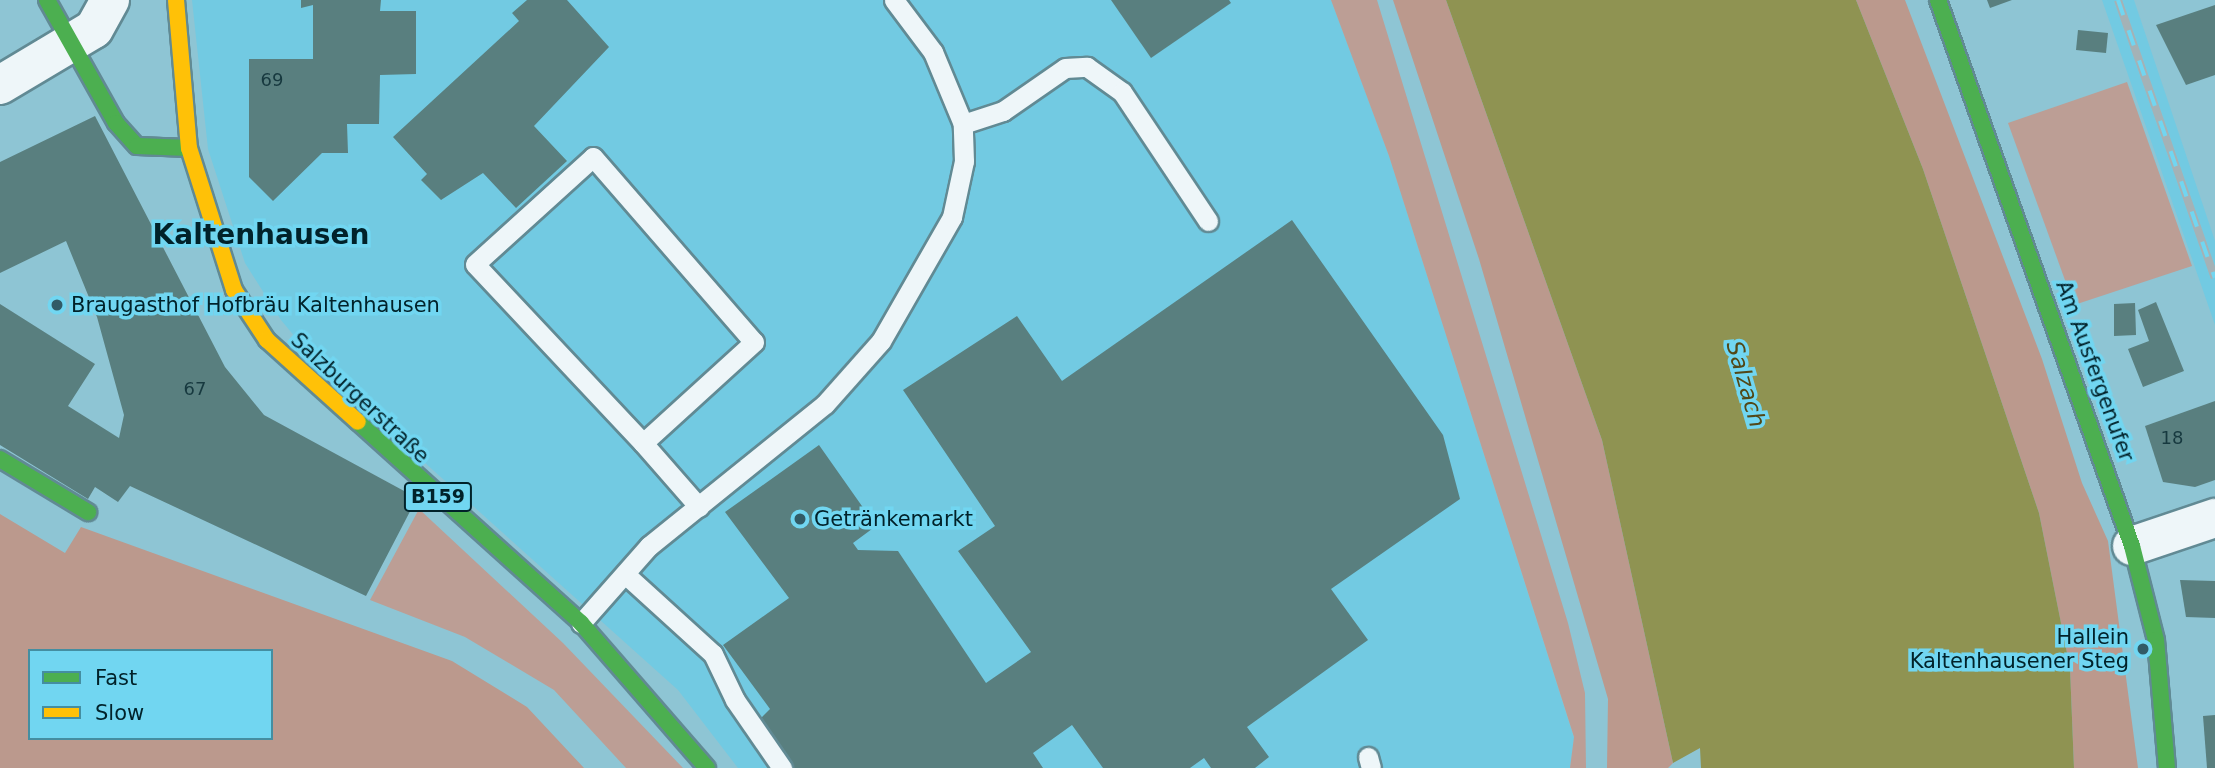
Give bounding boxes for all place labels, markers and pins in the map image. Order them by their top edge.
place label: Braugasthof Hofbräu Kaltenhausen [71,292,440,318]
marker: Braugasthof Hofbräu Kaltenhausen [49,297,65,313]
place label: Getränkemarkt [814,506,973,532]
marker: Getränkemarkt [792,511,808,527]
place label: Hallein Kaltenhausener Steg [1910,624,2129,674]
marker: Hallein Kaltenhausener Steg [2135,641,2151,657]

